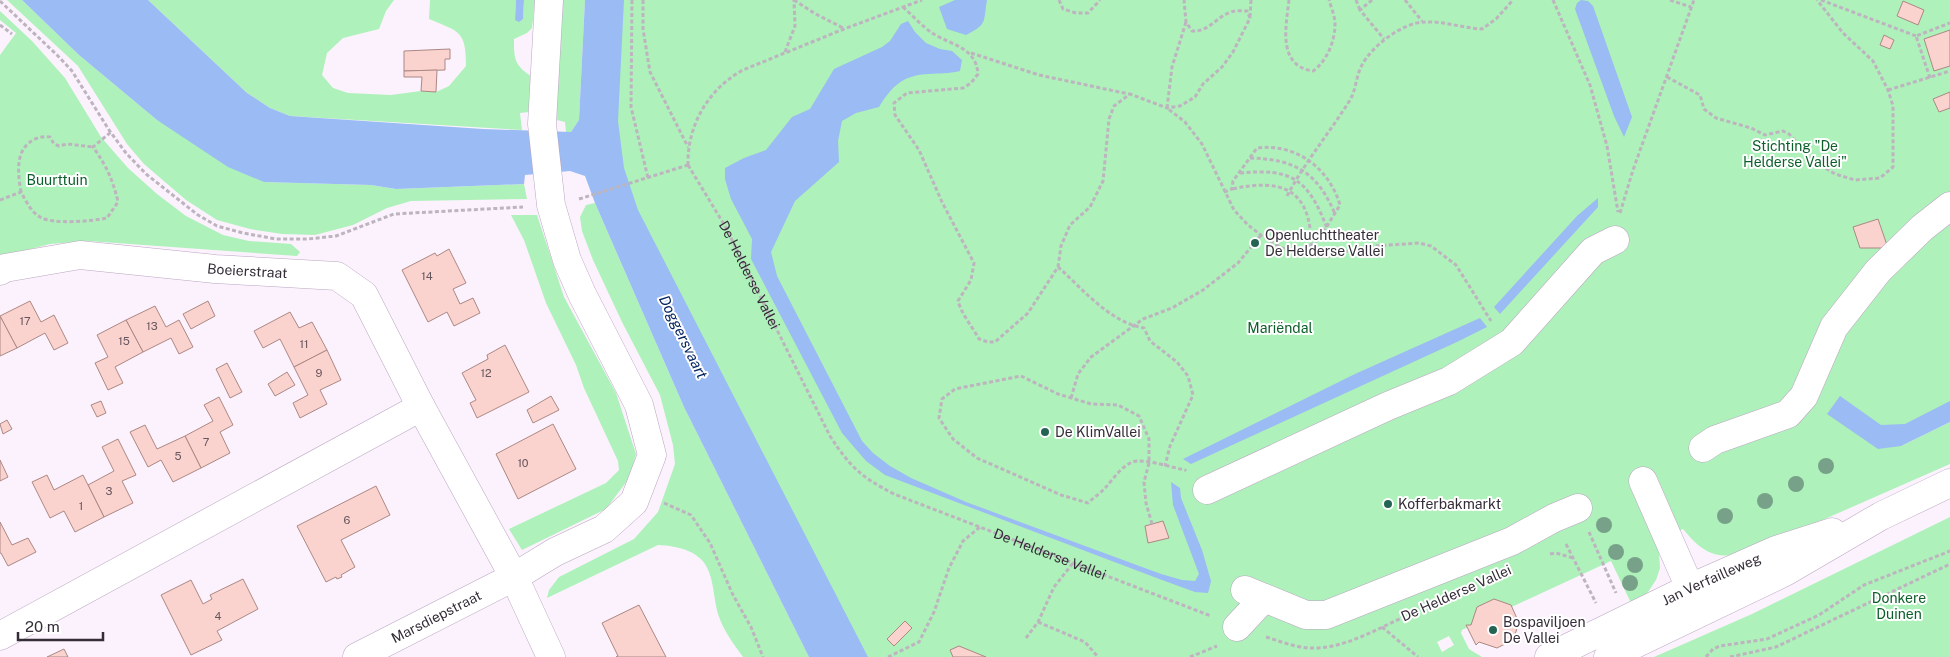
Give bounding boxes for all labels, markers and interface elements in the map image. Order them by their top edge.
park label: Stichting "De Helderse Vallei" [1743,138,1847,170]
park label: Buurttuin [27,172,87,188]
street label: De Helderse Vallei [716,218,783,332]
place label: Openluchttheater De Helderse Vallei [1265,227,1384,259]
marker: Openluchttheater De Helderse Vallei [1249,237,1261,249]
street label: Boeierstraat [206,260,288,281]
house number: 14 [421,270,433,282]
water label: Doggersvaart [656,292,711,382]
house number: 17 [19,315,31,327]
house number: 13 [146,320,158,332]
park label: Mariëndal [1247,320,1313,336]
house number: 15 [118,335,130,347]
house number: 11 [300,338,308,350]
house number: 9 [316,367,323,379]
house number: 12 [480,367,492,379]
place label: De KlimVallei [1055,424,1141,440]
marker: De KlimVallei [1039,426,1051,438]
house number: 7 [203,436,210,448]
house number: 5 [174,450,182,462]
house number: 10 [517,457,529,469]
house number: 3 [106,485,113,497]
place label: Kofferbakmarkt [1398,496,1501,512]
marker: Kofferbakmarkt [1382,498,1394,510]
house number: 1 [79,500,83,512]
house number: 6 [344,514,351,526]
street label: De Helderse Vallei [991,525,1108,583]
street label: Jan Verfailleweg [1659,550,1763,609]
street label: De Helderse Vallei [1398,561,1514,625]
street label: Marsdiepstraat [389,587,484,646]
park label: Donkere Duinen [1872,590,1926,622]
scale bar [18,610,102,642]
house number: 4 [215,610,222,622]
place label: Bospaviljoen De Vallei [1503,614,1586,646]
text: 20 m [25,618,60,635]
marker: Bospaviljoen De Vallei [1487,624,1499,636]

